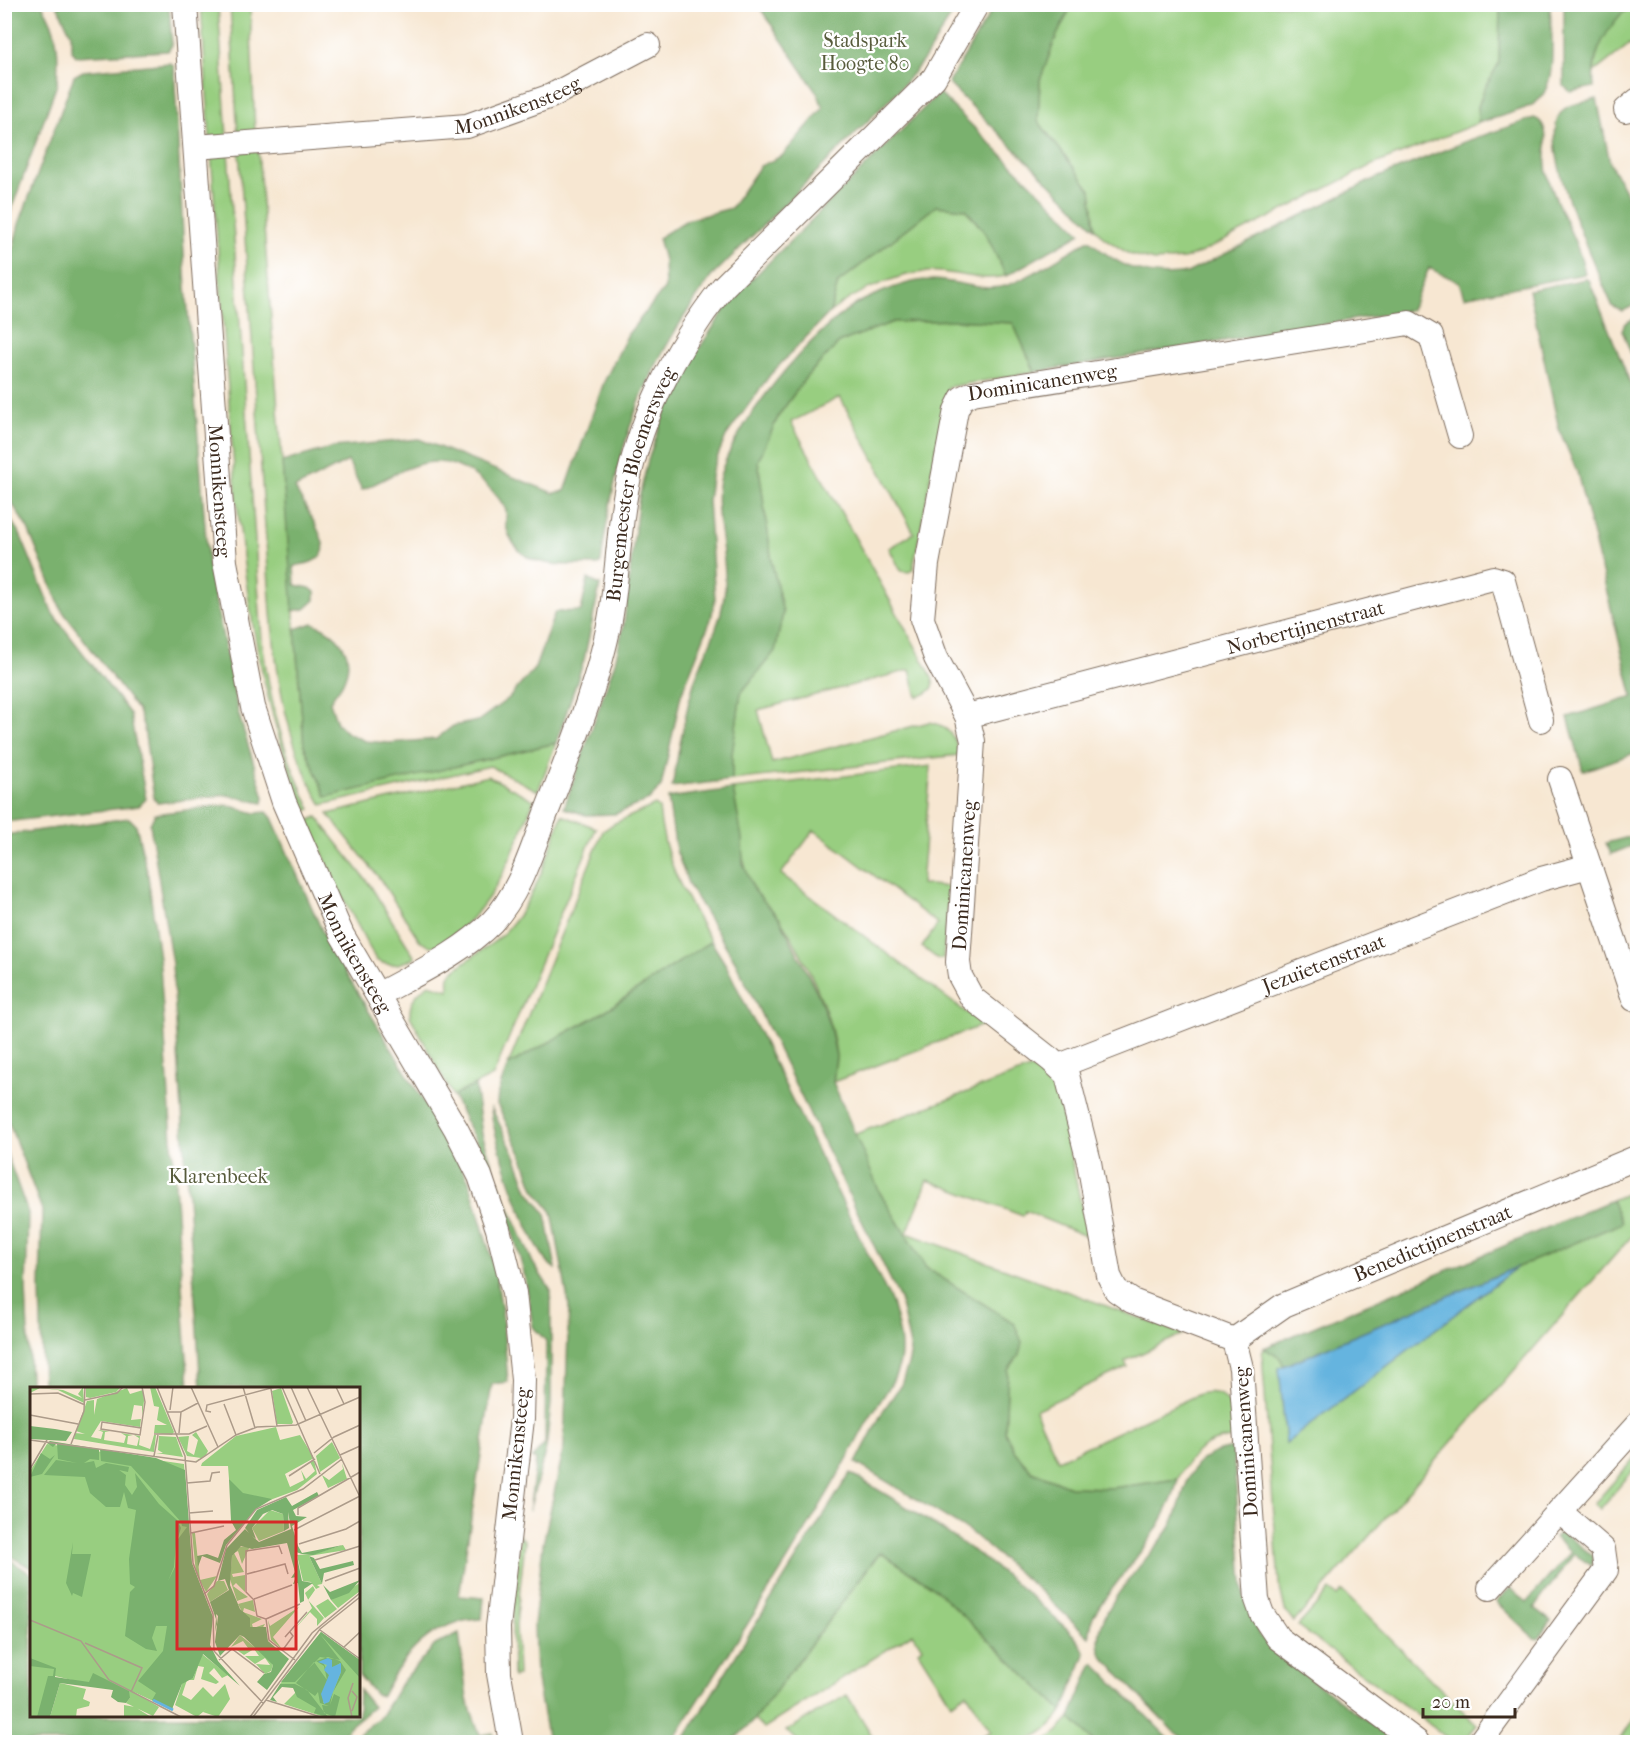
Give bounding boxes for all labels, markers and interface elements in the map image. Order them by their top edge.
park label: Stadspark Hoogte 80 [820,29,910,75]
street label: Monnikensteeg [453,71,585,138]
street label: Dominicanenweg [966,359,1119,405]
street label: Burgemeester Bloemersweg [602,362,680,603]
street label: Monnikensteeg [204,423,236,559]
street label: Norbertijnenstraat [1224,595,1387,659]
street label: Dominicanenweg [947,799,980,951]
street label: Monnikensteeg [313,889,397,1018]
street label: Jezuïetenstraat [1257,929,1389,998]
park label: Klarenbeek [168,1165,268,1188]
street label: Benedictijnenstraat [1350,1200,1515,1286]
street label: Dominicanenweg [1229,1366,1263,1518]
street label: Monnikensteeg [498,1386,534,1522]
inset map [30,1387,360,1717]
scale bar [1423,1681,1514,1719]
text: 20 m [1432,1692,1470,1713]

